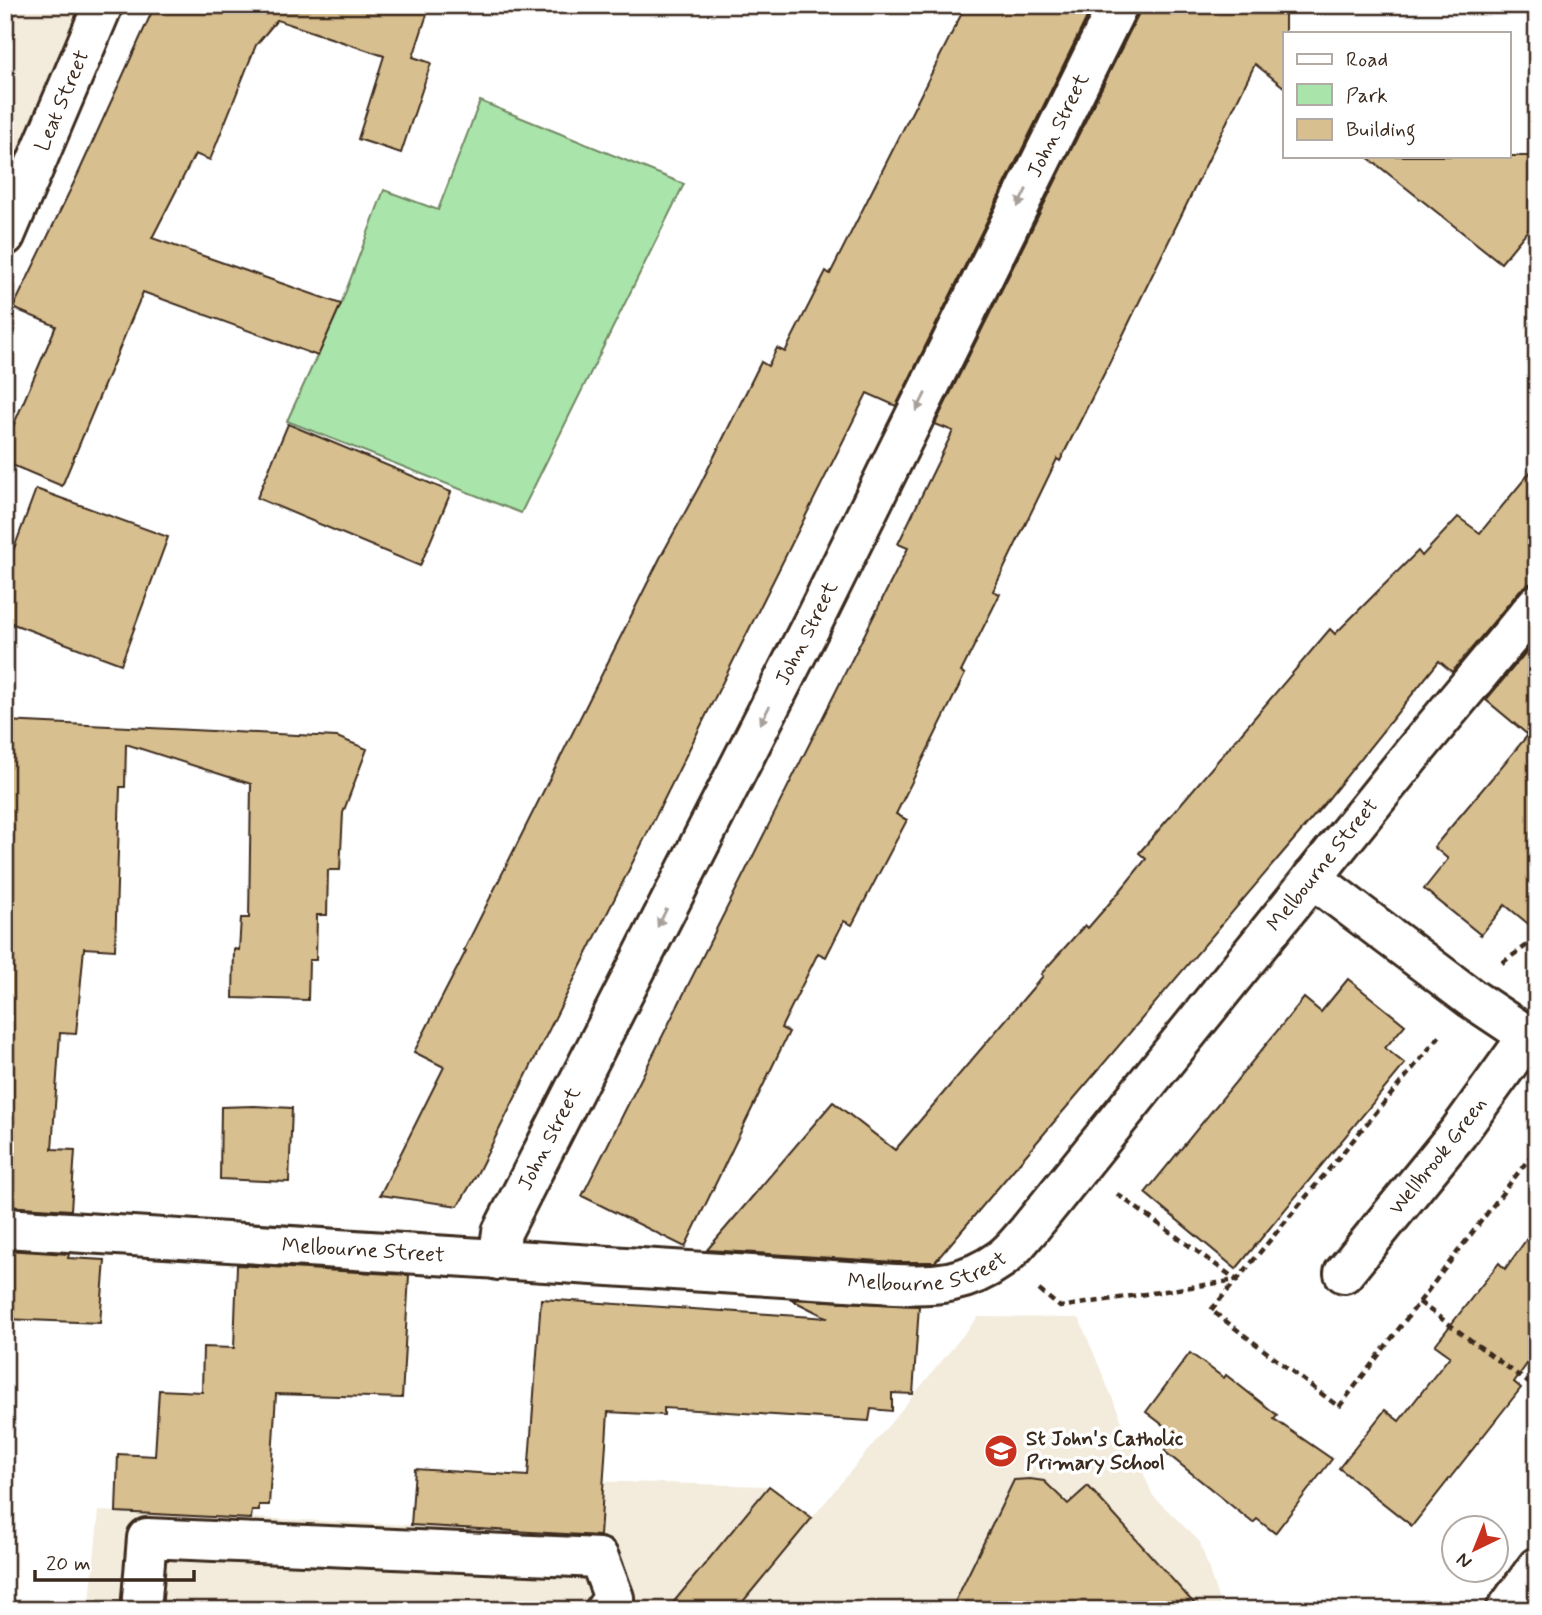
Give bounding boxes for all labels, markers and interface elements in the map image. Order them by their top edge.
legend [1283,32,1510,158]
street label: Leat Street [29,46,96,156]
text: Road [1346,46,1388,74]
street label: John Street [1021,68,1096,182]
text: Park [1346,82,1388,110]
text: Building [1346,116,1416,146]
one-way arrow [1017,188,1028,208]
one-way arrow [916,392,927,412]
street label: John Street [769,576,845,690]
one-way arrow [760,705,771,725]
street label: Melbourne Street [1261,793,1385,937]
one-way arrow [657,908,668,928]
street label: John Street [511,1081,588,1195]
street label: Wellbrook Green [1383,1092,1493,1221]
street label: Melbourne Street [281,1231,446,1270]
street label: Melbourne Street [847,1245,1013,1299]
place label: St John's Catholic Primary School [1026,1425,1184,1477]
school or university icon: St John's Catholic Primary School [982,1432,1020,1470]
north arrow [1440,1514,1510,1584]
scale bar [35,1538,194,1582]
text: N [1451,1547,1478,1574]
text: 20 m [46,1550,91,1578]

